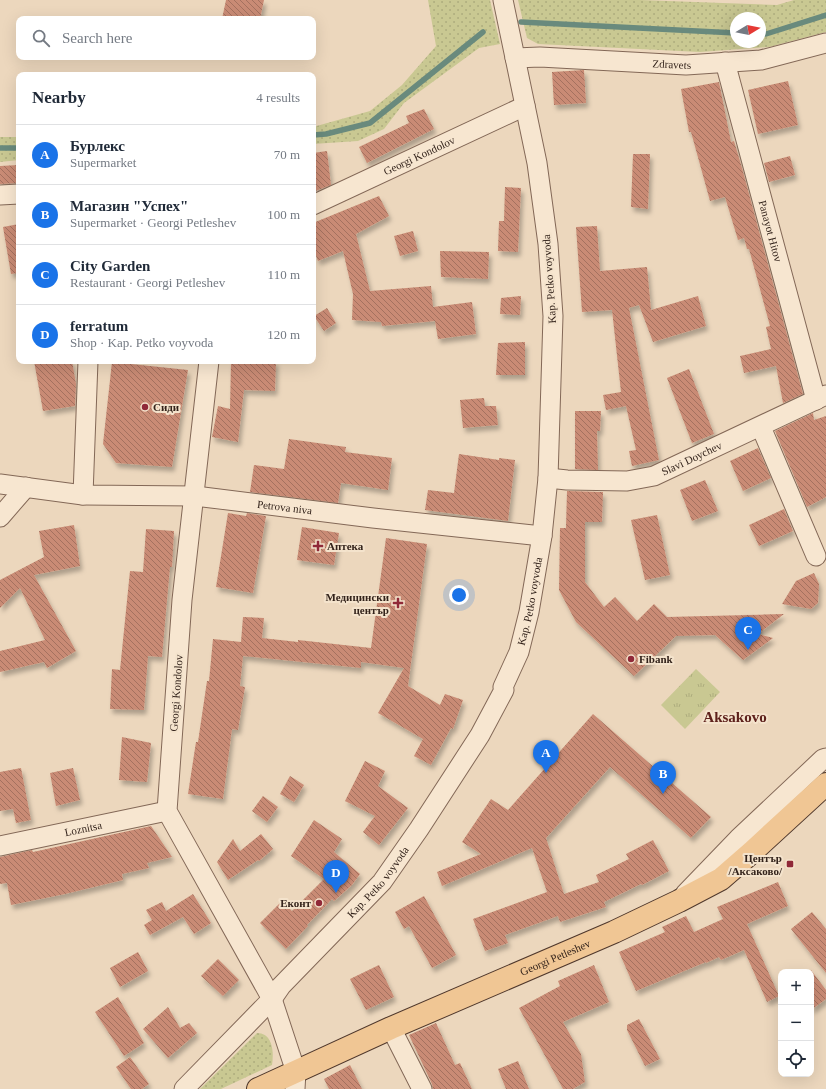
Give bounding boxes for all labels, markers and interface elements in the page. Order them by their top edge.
north arrow [730,12,766,48]
search box [16,16,316,60]
icon: search [30,27,52,49]
text: Search here [62,30,132,46]
street label: Zdravets [652,57,691,71]
text: Nearby [32,88,86,107]
text: 4 results [256,90,300,105]
street label: Georgi Kondolov [382,134,457,177]
text: Бурлекс [70,138,125,154]
text: A [40,147,50,162]
text: 70 m [274,147,300,162]
text: Supermarket [70,155,136,170]
text: Магазин "Успех" [70,198,188,214]
street label: Panayot Hitov [756,199,785,264]
text: B [41,207,49,222]
text: 100 m [267,207,300,222]
text: Supermarket · Georgi Petleshev [70,215,236,230]
street label: Kap. Petko voyvoda [540,234,558,324]
text: City Garden [70,258,150,274]
text: C [40,267,50,282]
text: 110 m [268,267,300,282]
text: Restaurant · Georgi Petleshev [70,275,225,290]
text: ferratum [70,318,128,334]
text: D [40,327,50,342]
text: 120 m [267,327,300,342]
text: Shop · Kap. Petko voyvoda [70,335,213,350]
place label: Сиди [153,401,180,413]
marker: Сиди [140,402,150,412]
street label: Slavi Doychev [659,439,724,478]
street label: Petrova niva [256,498,313,516]
marker: Аптека [312,540,324,552]
place label: Аптека [327,540,364,552]
street label: Kap. Petko voyvoda [515,556,544,646]
your location [449,585,469,605]
place label: Медицински център [326,591,390,616]
marker: Медицински център [392,597,404,609]
pin: C [735,617,761,650]
place label: Fibank [639,653,674,665]
street label: Georgi Kondolov [167,654,185,732]
marker: Fibank [626,654,636,664]
district label: Aksakovo [703,709,767,725]
pin: A [533,740,559,773]
pin: B [650,761,676,794]
street label: Loznitsa [63,819,103,838]
street label: Kap. Petko voyvoda [345,844,411,920]
place label: Център /Аксаково/ [728,852,783,877]
marker: Център /Аксаково/ [785,859,795,869]
pin: D [323,860,349,893]
place label: Еконт [280,897,312,909]
marker: Еконт [314,898,324,908]
street label: Georgi Petleshev [518,937,593,978]
map controls [778,969,814,1077]
button: + [778,969,814,1005]
button: − [778,1005,814,1041]
button: locate [778,1041,814,1077]

